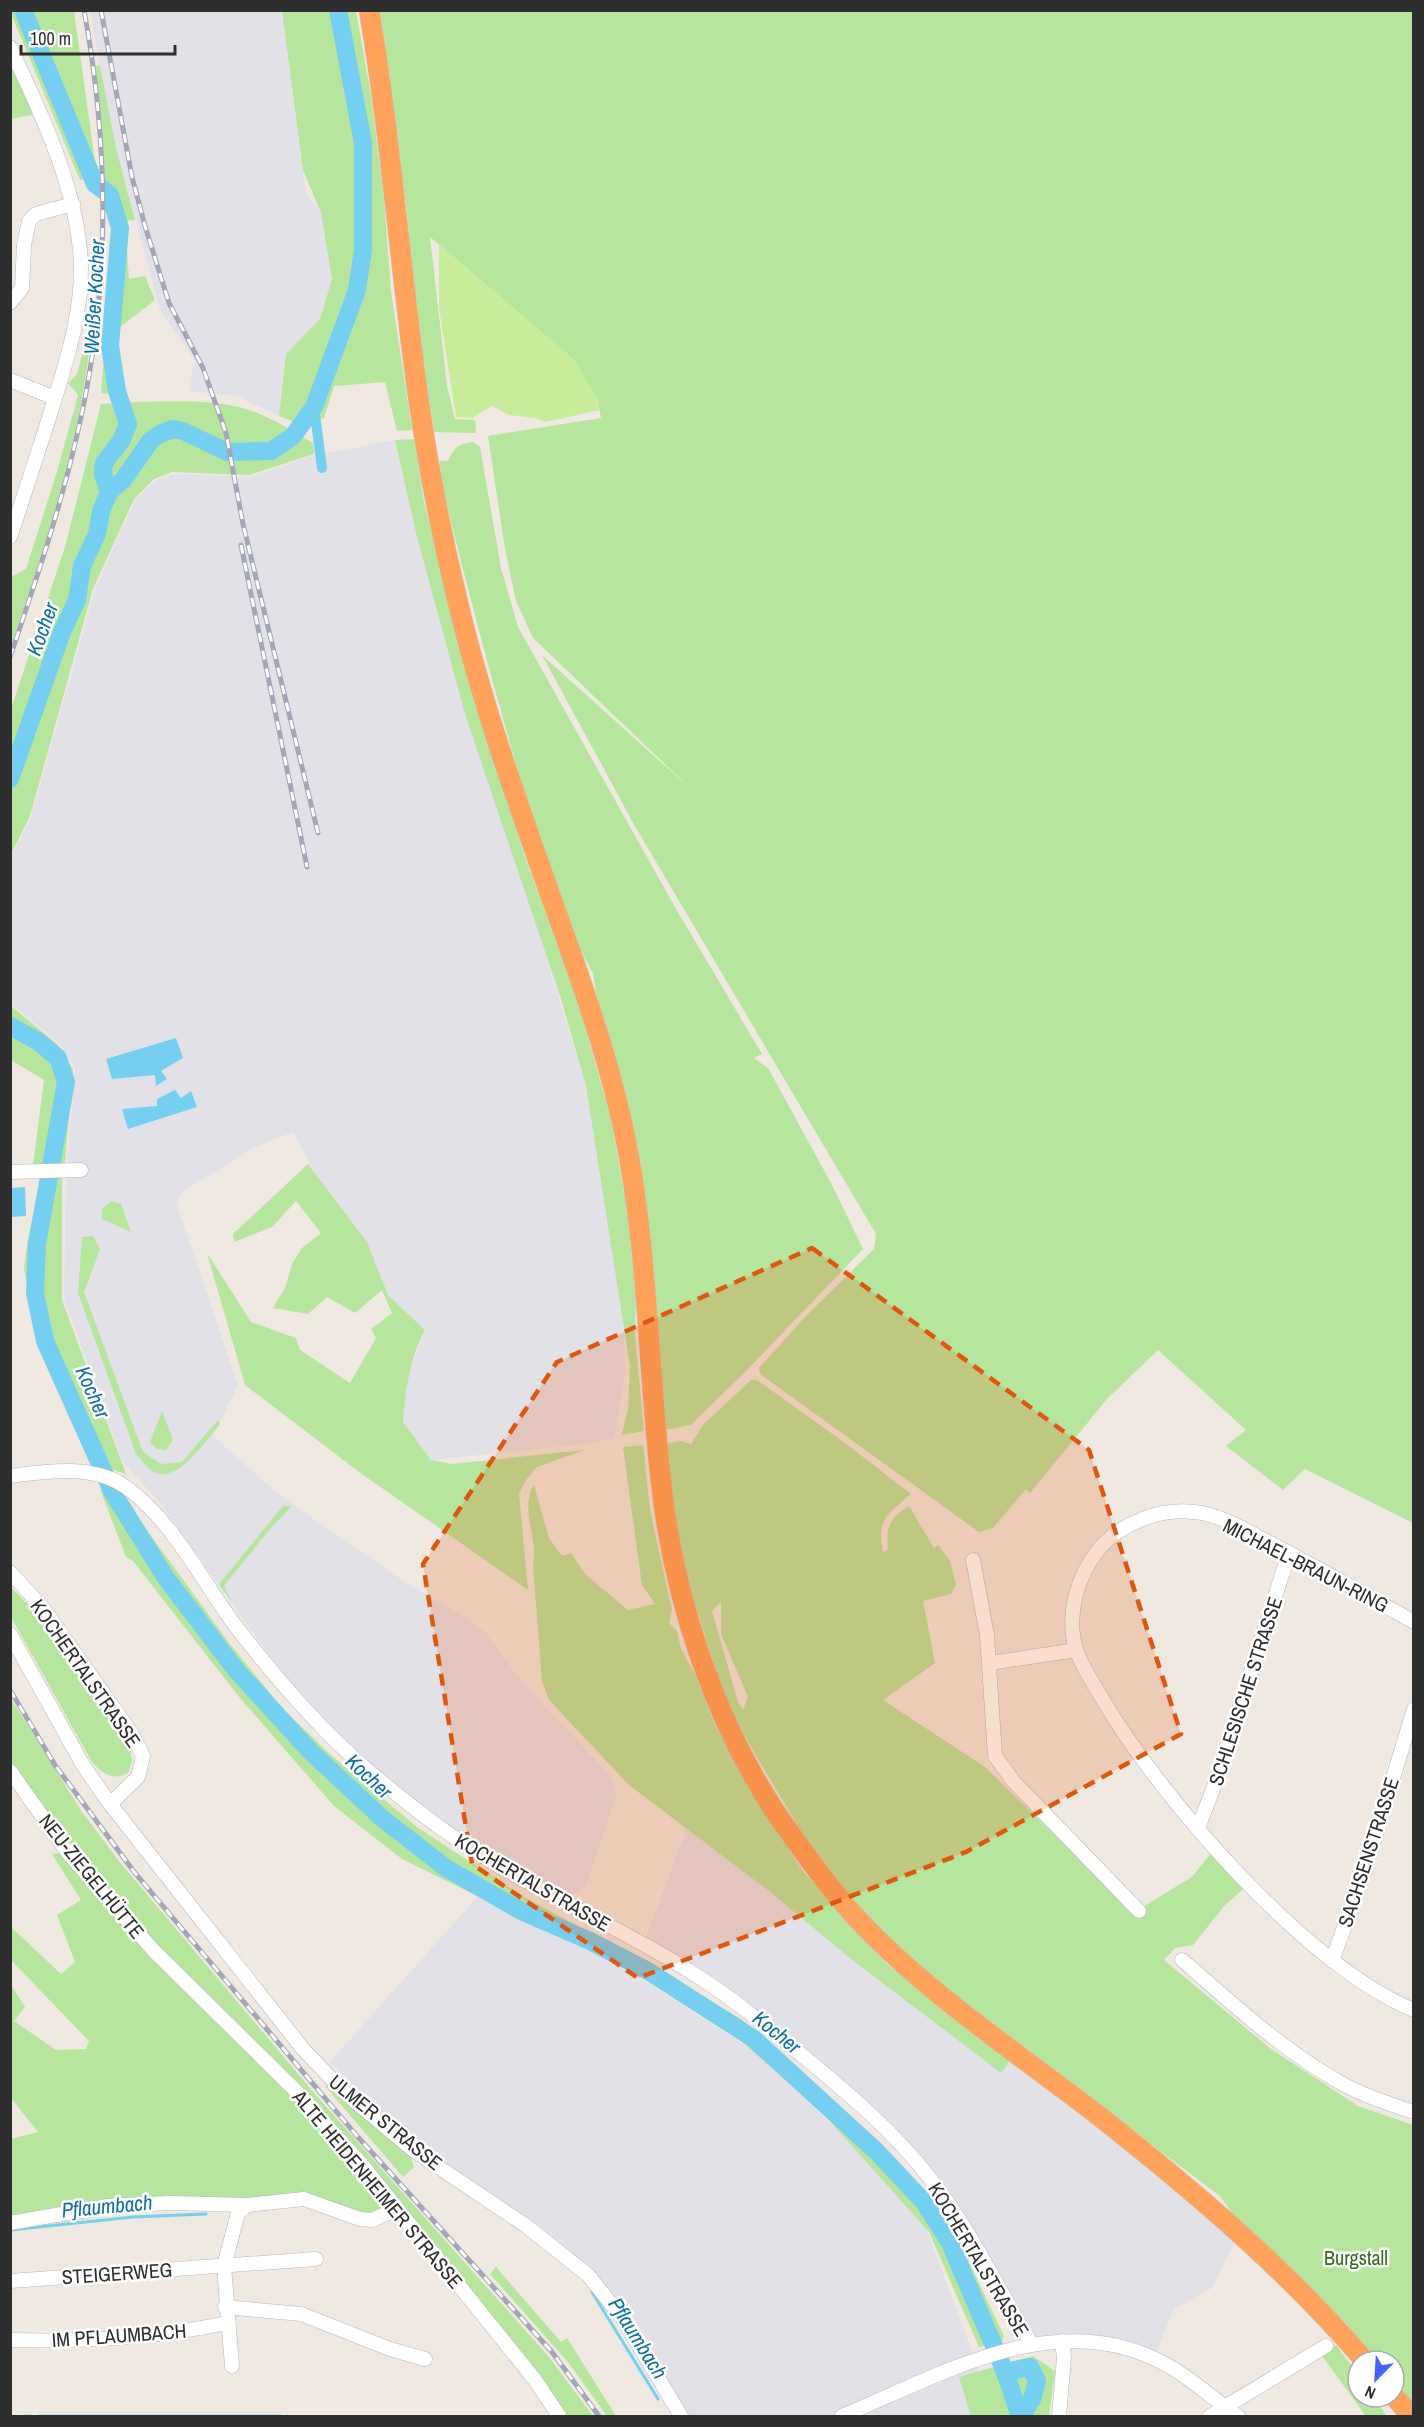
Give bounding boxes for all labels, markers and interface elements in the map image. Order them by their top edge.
scale bar [21,18,176,56]
text: 100 m [30,26,71,51]
water label: Weißer Kocher [76,237,112,355]
water label: Kocher [19,597,65,660]
water label: Kocher [69,1361,118,1424]
street label: MICHAEL-BRAUN-RING [1219,1512,1393,1618]
street label: KOCHERTALSTRASSE [25,1593,147,1753]
street label: SCHLESISCHE STRASSE [1202,1593,1288,1789]
water label: Kocher [339,1747,400,1806]
street label: SACHSENSTRASSE [1331,1774,1405,1930]
street label: NEU-ZIEGELHÜTTE [33,1808,151,1944]
street label: KOCHERTALSTRASSE [450,1826,616,1938]
water label: Kocher [747,2004,808,2061]
street label: ULMER STRASSE [324,2068,448,2176]
street label: ALTE HEIDENHEIMER STRASSE [286,2083,469,2294]
street label: KOCHERTALSTRASSE [922,2177,1036,2341]
water label: Pflaumbach [60,2188,154,2224]
park label: Burgstall [1324,2244,1388,2271]
street label: STEIGERWEG [61,2256,173,2290]
water label: Pflaumbach [602,2292,674,2384]
street label: IM PFLAUMBACH [51,2317,187,2353]
north arrow [1346,2349,1406,2409]
text: N [1361,2381,1379,2405]

